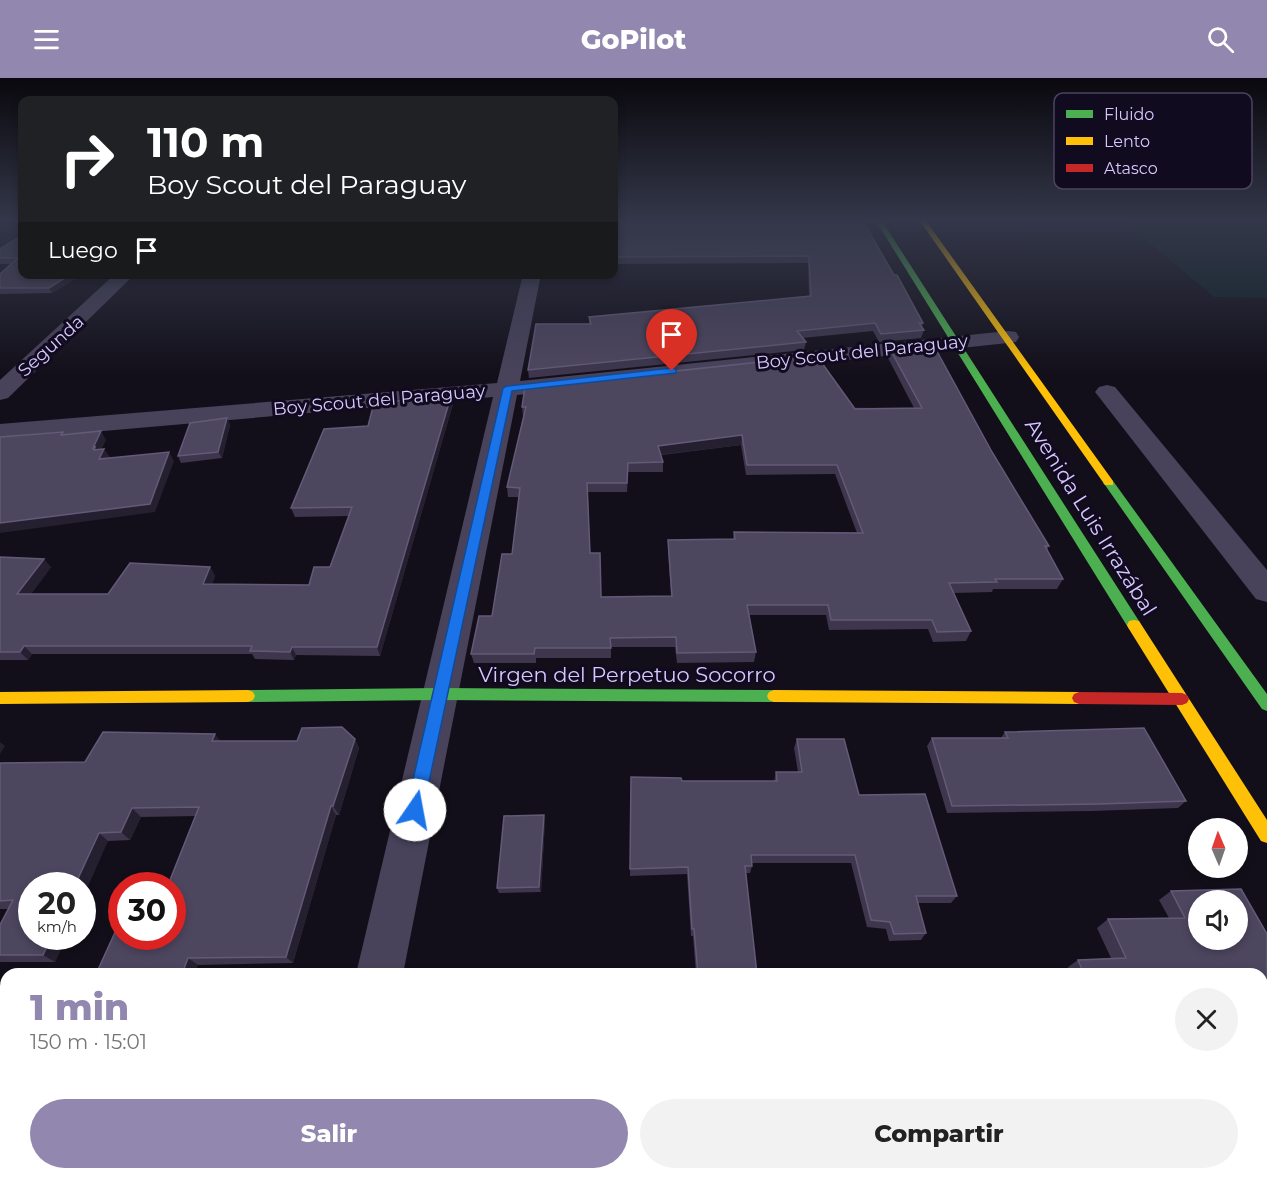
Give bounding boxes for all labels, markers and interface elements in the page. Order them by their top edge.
icon: menu [30,23,63,56]
text: GoPilot [581,23,686,56]
icon: search [1204,23,1237,56]
legend [1054,93,1252,189]
text: Fluido [1104,105,1154,124]
text: 110 m [147,116,264,168]
icon: right [48,120,126,198]
text: Lento [1104,132,1150,151]
text: Atasco [1104,159,1158,178]
text: Boy Scout del Paraguay [147,168,466,201]
icon: arrive [130,234,163,267]
text: Luego [48,237,118,264]
pin [646,309,697,371]
street label: Segunda [13,311,89,381]
icon: arrive [655,318,688,351]
street label: Boy Scout del Paraguay [755,330,969,374]
street label: Boy Scout del Paraguay [272,380,486,420]
street label: Avenida Luis Irrazábal [1020,414,1162,620]
street label: Virgen del Perpetuo Socorro [478,662,776,687]
position arrow [383,778,447,842]
north arrow [1188,818,1248,878]
map controls [1188,818,1248,950]
speed limit sign: 30 [108,872,186,950]
text: 20 [38,885,76,922]
button: sound [1188,890,1248,950]
text: km/h [37,917,77,936]
text: 1 min [30,985,129,1029]
button: close [1175,988,1238,1051]
text: 150 m · 15:01 [30,1030,147,1054]
button: Salir [30,1099,628,1168]
button: Compartir [640,1099,1238,1168]

